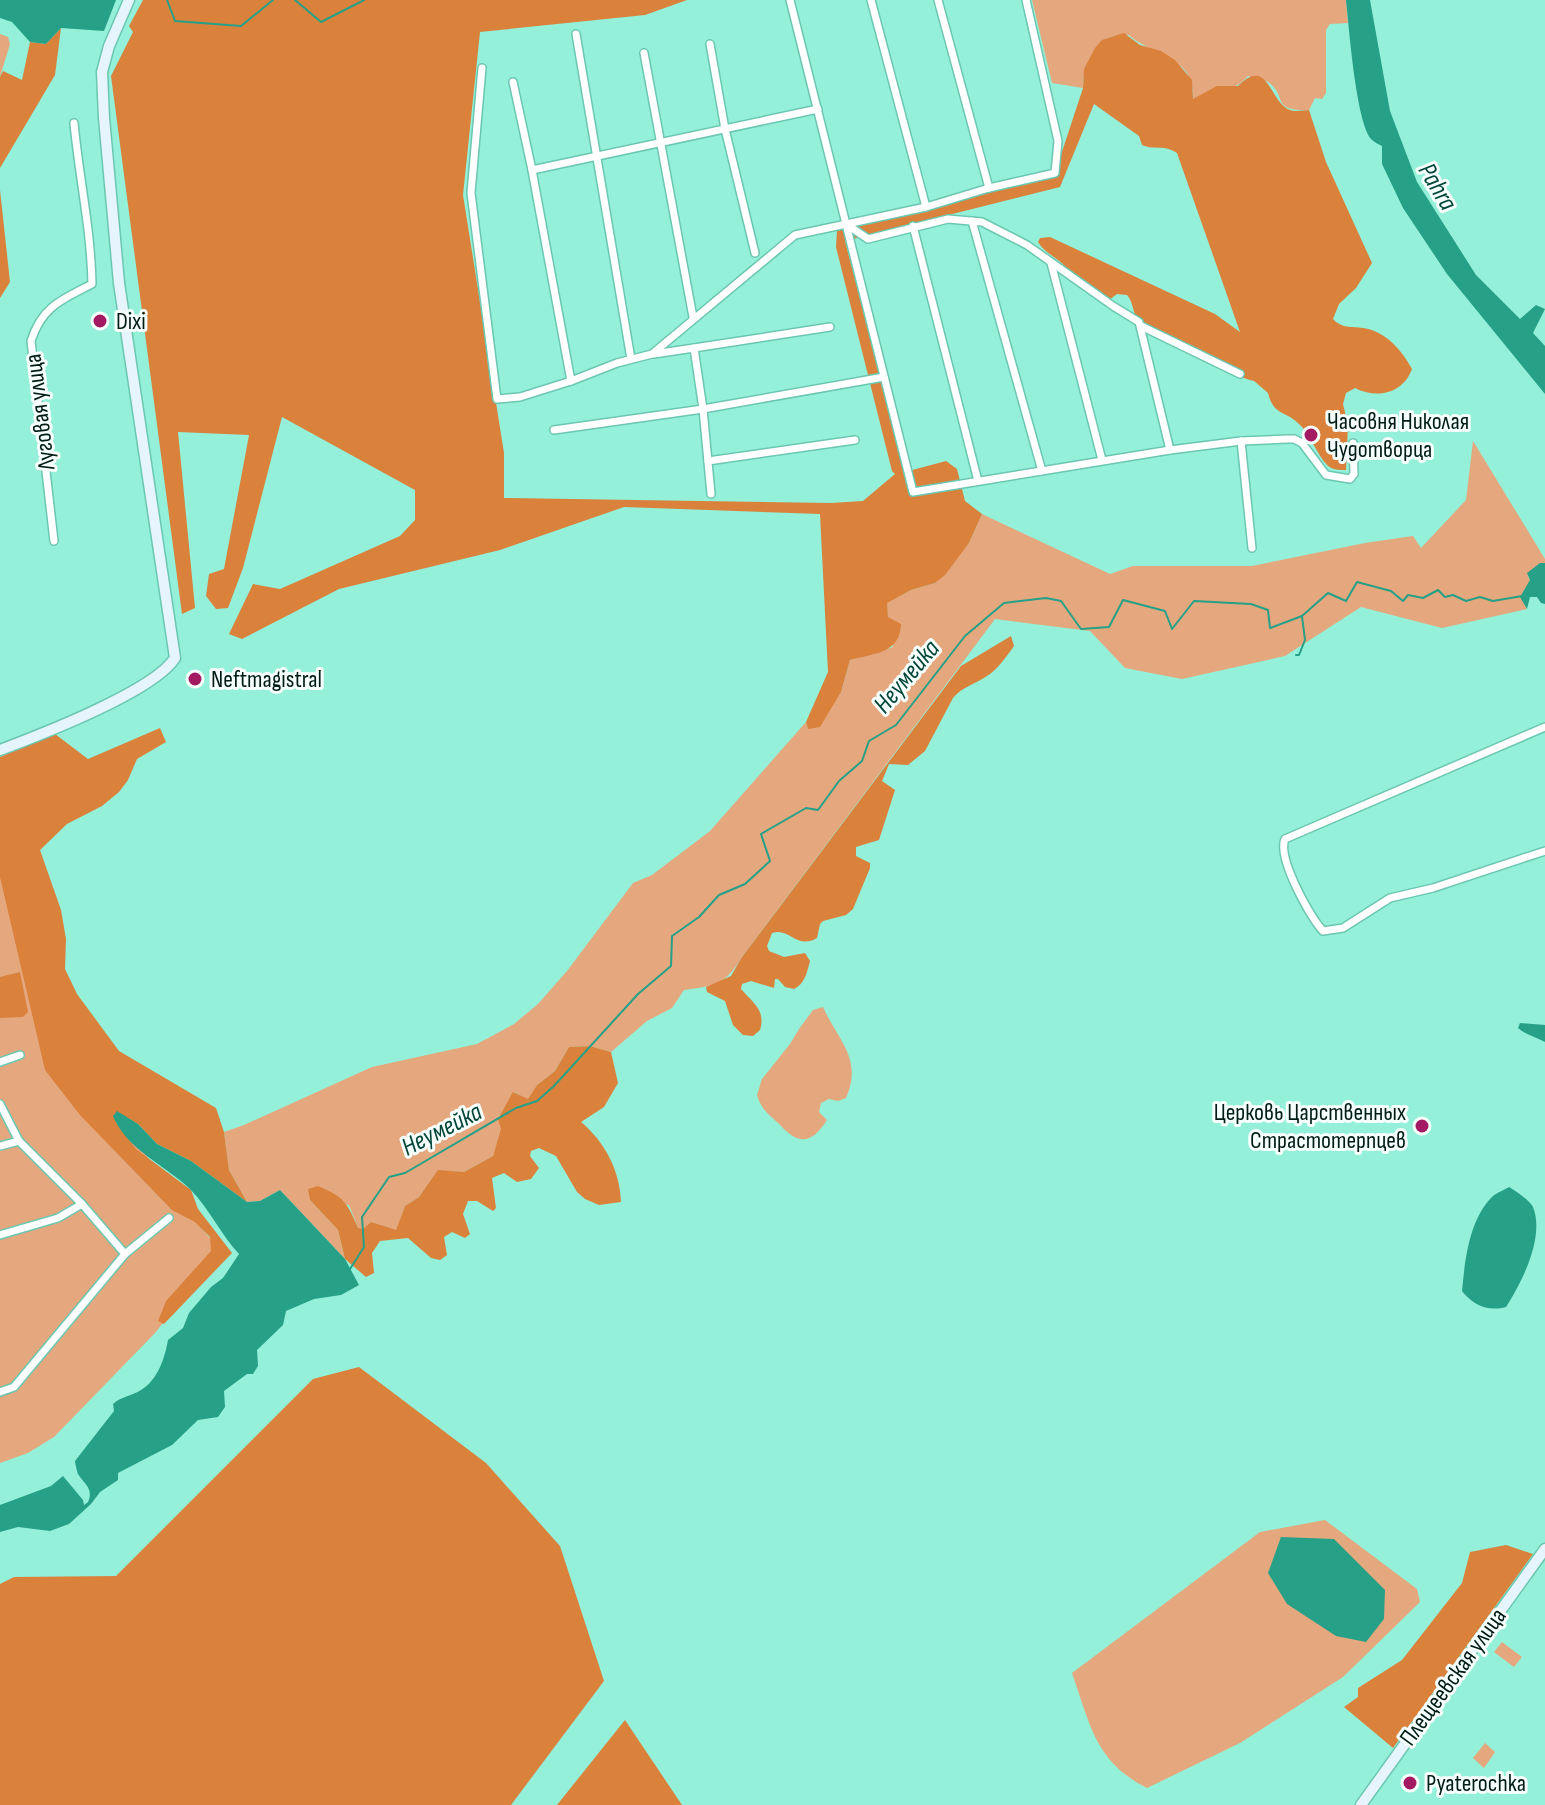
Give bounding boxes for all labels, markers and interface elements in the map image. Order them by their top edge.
water label: Pahra [1411,158,1463,217]
place label: Dixi [116,307,146,336]
marker: Dixi [91,312,109,330]
street label: Луговая улица [18,352,62,473]
place label: Часовня Николая Чудотворца [1327,407,1469,464]
marker: Часовня Николая Чудотворца [1302,426,1320,444]
water label: Неумейка [867,634,947,720]
place label: Neftmagistral [211,665,322,694]
marker: Neftmagistral [186,670,204,688]
water label: Неумейка [397,1096,488,1163]
place label: Церковь Царственных Страстотерпцев [1214,1098,1406,1155]
marker: Церковь Царственных Страстотерпцев [1413,1117,1431,1135]
street label: Плещеевская улица [1393,1603,1513,1751]
place label: Pyaterochka [1426,1769,1526,1798]
marker: Pyaterochka [1401,1774,1419,1792]

